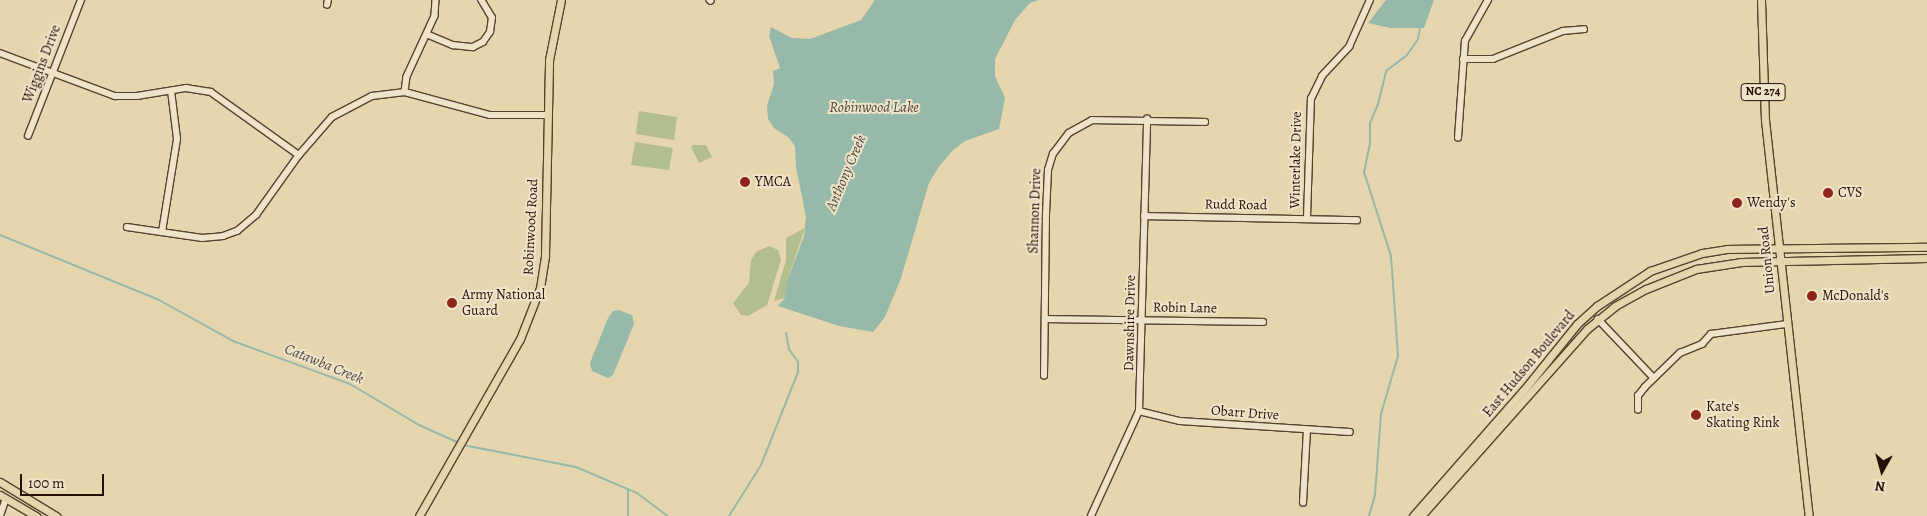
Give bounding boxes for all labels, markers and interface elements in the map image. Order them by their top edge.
street label: Wiggins Drive [19,23,65,105]
road number: NC 274 [1740,82,1786,101]
water label: Robinwood Lake [829,99,919,117]
street label: Winterlake Drive [1287,111,1305,209]
water label: Anthony Creek [822,132,870,214]
street label: Shannon Drive [1025,168,1045,254]
place label: YMCA [755,174,791,190]
marker: YMCA [739,176,751,188]
street label: Robinwood Road [520,178,542,276]
place label: CVS [1838,185,1863,201]
marker: CVS [1822,187,1834,199]
place label: Wendy's [1747,195,1796,211]
street label: Rudd Road [1205,196,1267,214]
marker: Wendy's [1731,197,1743,209]
street label: Union Road [1755,226,1779,294]
street label: Dawnshire Drive [1121,275,1139,371]
place label: Army National Guard [462,287,545,320]
place label: McDonald's [1822,288,1889,304]
marker: McDonald's [1806,290,1818,302]
marker: Army National Guard [446,297,458,309]
street label: Robin Lane [1153,299,1217,317]
street label: East Hudson Boulevard [1480,307,1578,421]
water label: Catawba Creek [282,340,366,388]
place label: Kate's Skating Rink [1706,399,1779,432]
street label: Obarr Drive [1210,402,1280,424]
marker: Kate's Skating Rink [1690,409,1702,421]
north arrow [1857,446,1907,496]
scale bar [22,464,106,496]
text: 100 m [28,473,65,493]
text: N [1874,476,1886,496]

